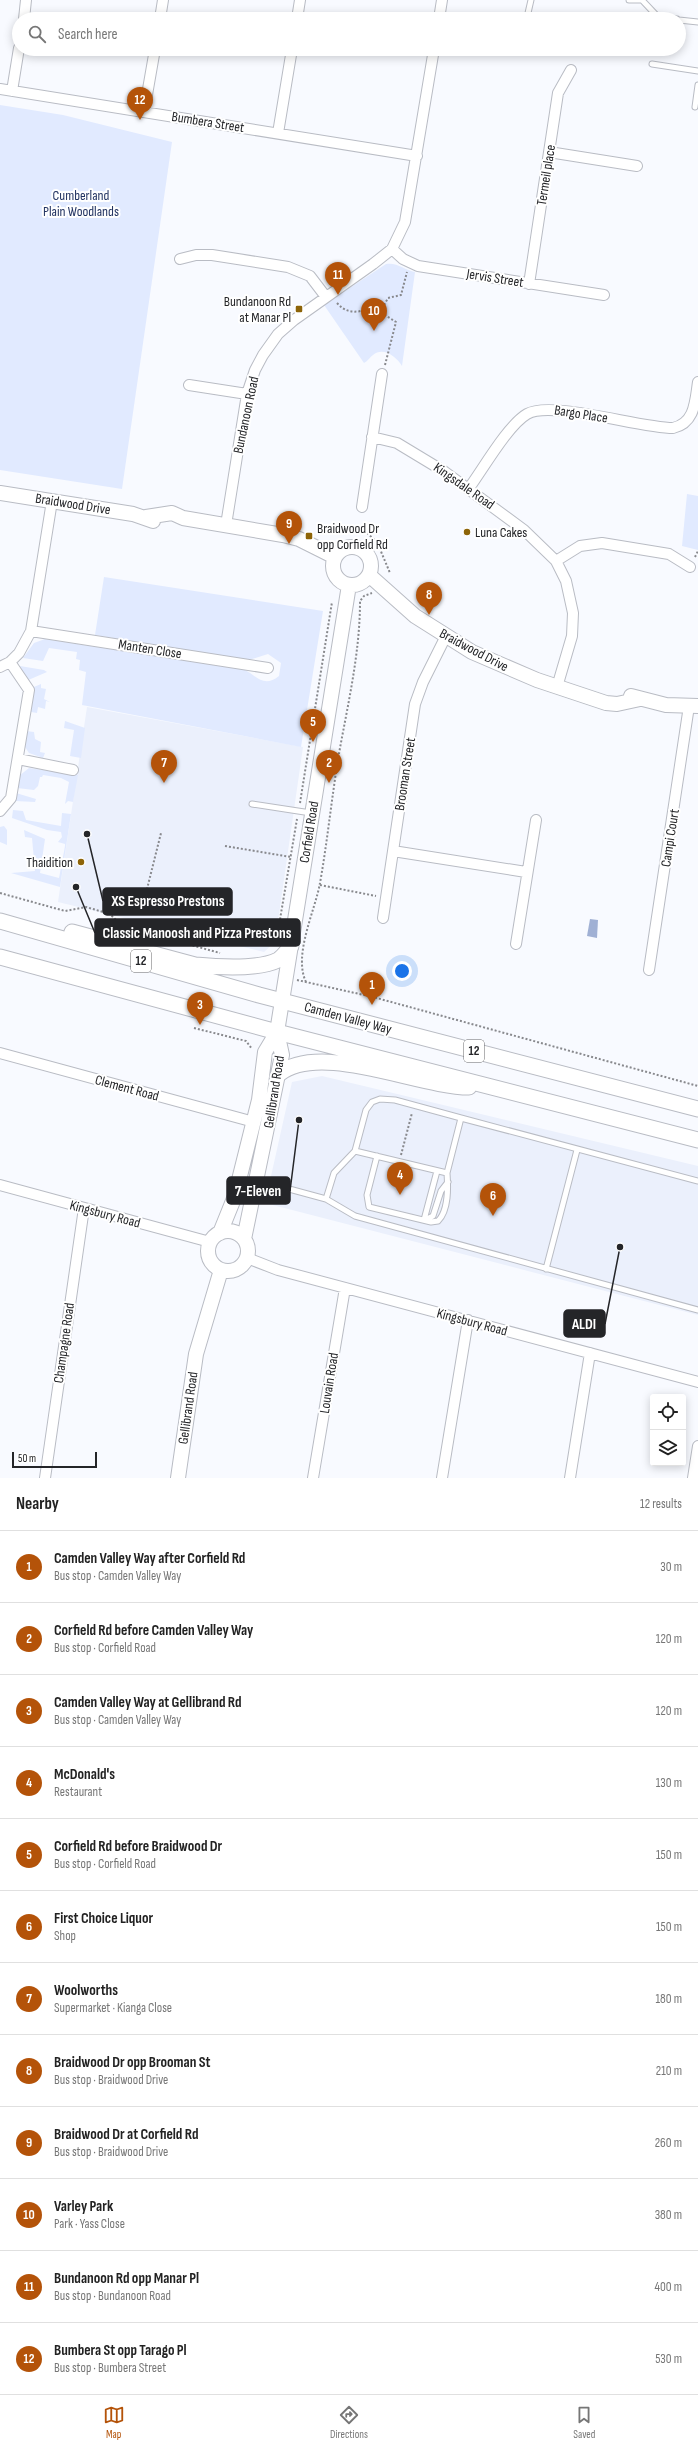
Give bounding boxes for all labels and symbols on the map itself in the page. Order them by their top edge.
pin: 12 [127,87,153,120]
street label: Bumbera Street [170,108,246,136]
street label: Termeil place [533,143,559,207]
park label: Cumberland Plain Woodlands [43,187,119,220]
pin: 11 [325,262,351,295]
street label: Jervis Street [464,265,525,291]
place label: Bundanoon Rd at Manar Pl [224,293,291,326]
pin: 10 [361,298,387,331]
marker: Bundanoon Rd at Manar Pl [294,304,304,314]
street label: Bundanoon Road [230,375,263,455]
street label: Bargo Place [553,401,609,427]
street label: Kingsdale Road [430,459,498,513]
street label: Braidwood Drive [34,490,112,518]
pin: 9 [276,511,302,544]
place label: Braidwood Dr opp Corfield Rd [317,520,388,553]
place label: Luna Cakes [475,524,527,541]
marker: Luna Cakes [462,527,472,537]
marker: Braidwood Dr opp Corfield Rd [304,531,314,541]
pin: 8 [416,582,442,615]
street label: Braidwood Drive [437,625,511,675]
street label: Manten Close [117,636,183,662]
pin: 5 [300,709,326,742]
street label: Brooman Street [391,736,419,812]
pin: 7 [151,750,177,783]
pin: 2 [316,750,342,783]
street label: Corfield Road [296,800,322,864]
street label: Campi Court [657,808,683,868]
place label: Thaidition [26,854,73,871]
marker: Thaidition [76,857,86,867]
callout: XS Espresso Prestons [103,888,232,915]
text: XS Espresso Prestons [110,892,225,911]
callout: Classic Manoosh and Pizza Prestons [95,919,300,946]
text: Classic Manoosh and Pizza Prestons [103,924,292,943]
road number: 12 [131,950,151,972]
your location [392,961,412,981]
pin: 1 [359,972,385,1005]
pin: 3 [187,992,213,1025]
street label: Camden Valley Way [302,998,394,1038]
road number: 12 [464,1040,484,1062]
street label: Gellibrand Road [260,1054,288,1129]
street label: Clement Road [93,1071,161,1105]
pin: 4 [387,1162,413,1195]
callout: 7-Eleven [227,1177,290,1204]
text: 7-Eleven [235,1182,281,1201]
pin: 6 [480,1183,506,1216]
street label: Kingsbury Road [68,1196,142,1232]
street label: Champagne Road [50,1302,78,1384]
street label: Kingsbury Road [435,1304,509,1340]
callout: ALDI [564,1310,605,1337]
text: ALDI [571,1315,596,1334]
street label: Louvain Road [316,1351,342,1415]
street label: Gellibrand Road [174,1370,202,1445]
scale bar [12,1450,97,1469]

